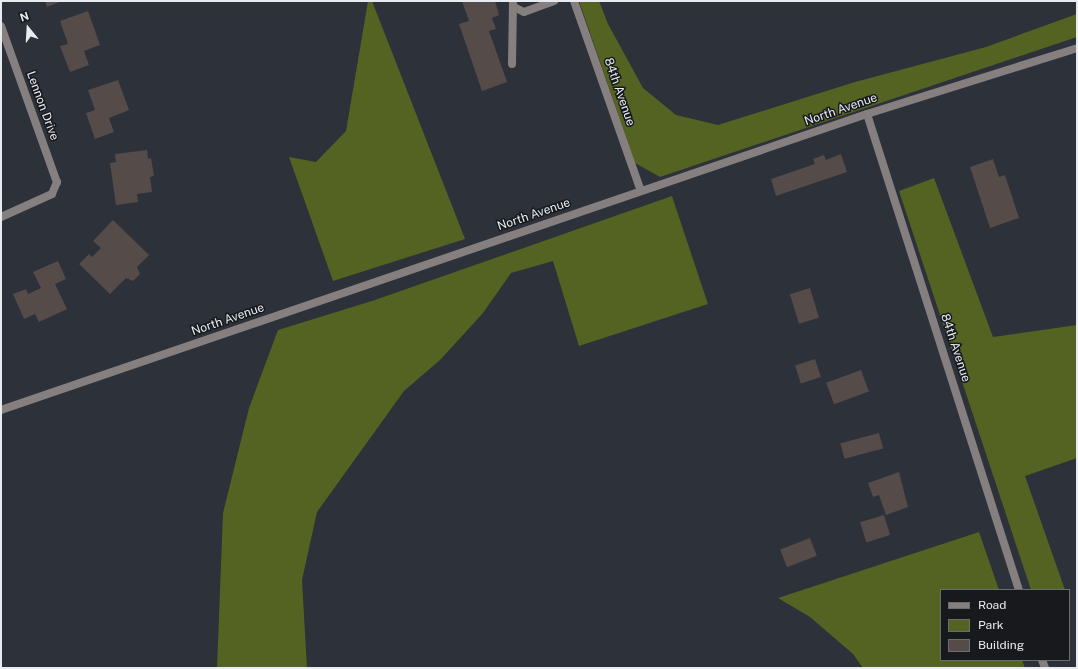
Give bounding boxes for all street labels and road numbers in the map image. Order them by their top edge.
street label: 84th Avenue [601,56,637,128]
street label: Lennon Drive [23,69,61,143]
street label: North Avenue [803,91,879,129]
street label: North Avenue [496,196,572,234]
street label: North Avenue [190,301,266,339]
street label: 84th Avenue [937,312,973,384]

